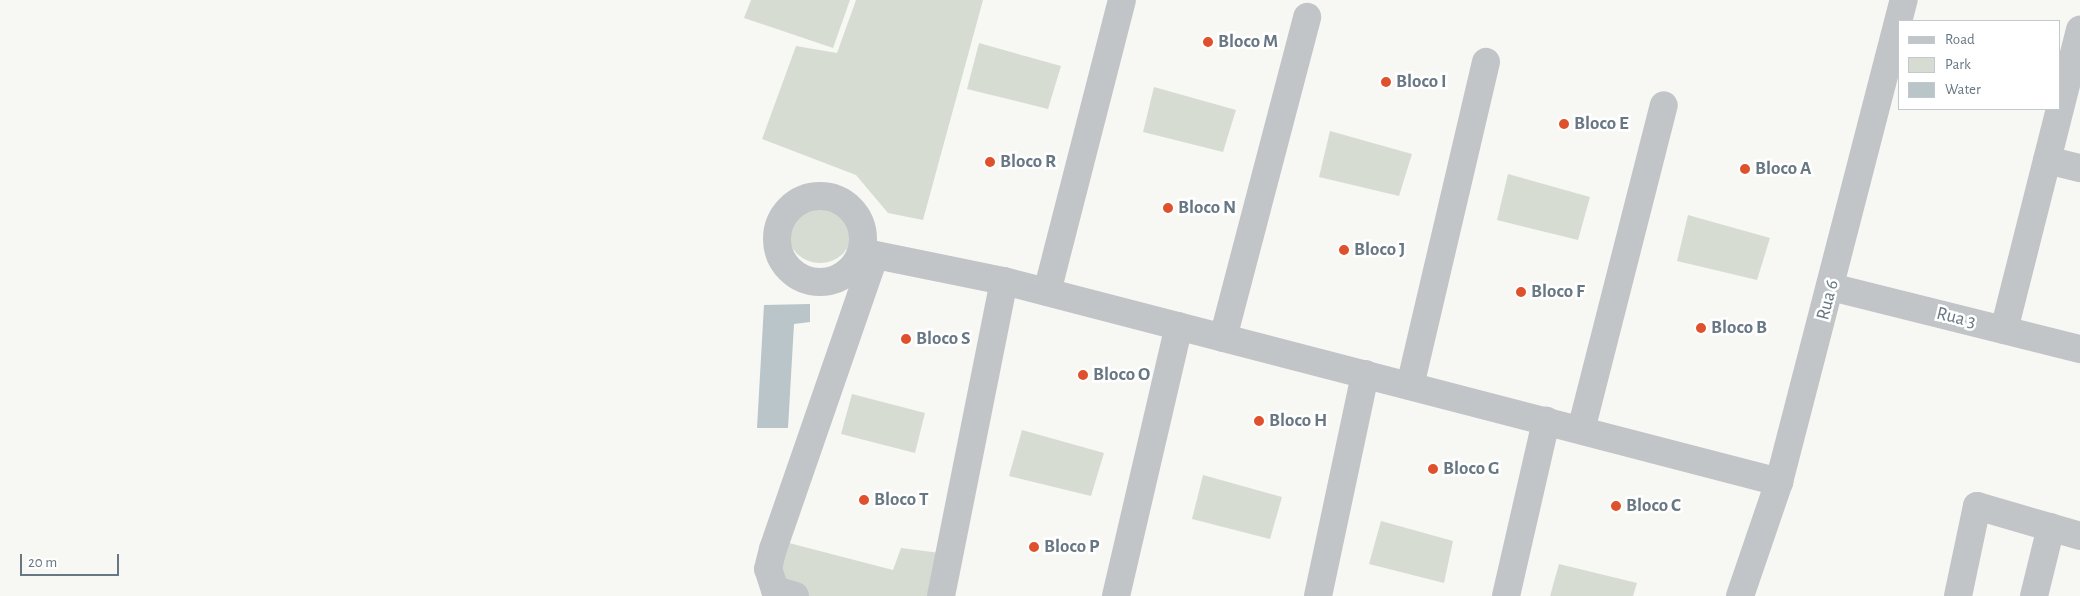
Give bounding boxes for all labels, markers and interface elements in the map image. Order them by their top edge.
legend [1898,20,2060,110]
place label: Bloco M [1218,31,1278,53]
text: Road [1945,32,1975,47]
marker: Bloco M [1202,36,1214,48]
text: Park [1945,57,1971,72]
place label: Bloco I [1396,71,1447,93]
marker: Bloco I [1380,76,1392,88]
text: Water [1945,82,1981,97]
place label: Bloco E [1574,113,1629,135]
marker: Bloco E [1558,118,1570,130]
place label: Bloco R [1000,151,1056,173]
marker: Bloco R [984,156,996,168]
place label: Bloco A [1755,158,1811,180]
marker: Bloco A [1739,163,1751,175]
place label: Bloco N [1178,197,1236,219]
marker: Bloco N [1162,202,1174,214]
place label: Bloco J [1354,239,1405,261]
marker: Bloco J [1338,244,1350,256]
street label: Rua 6 [1812,277,1844,323]
place label: Bloco F [1531,281,1585,303]
marker: Bloco F [1515,286,1527,298]
street label: Rua 3 [1934,302,1978,334]
place label: Bloco B [1711,317,1767,339]
marker: Bloco B [1695,322,1707,334]
place label: Bloco S [916,328,970,350]
marker: Bloco S [900,333,912,345]
place label: Bloco O [1093,364,1150,386]
marker: Bloco O [1077,369,1089,381]
place label: Bloco H [1269,410,1327,432]
marker: Bloco H [1253,415,1265,427]
place label: Bloco G [1443,458,1499,480]
marker: Bloco G [1427,463,1439,475]
place label: Bloco T [874,489,929,511]
marker: Bloco T [858,494,870,506]
place label: Bloco C [1626,495,1681,517]
marker: Bloco C [1610,500,1622,512]
place label: Bloco P [1044,536,1099,558]
marker: Bloco P [1028,541,1040,553]
scale bar [22,544,121,576]
text: 20 m [28,555,57,570]

